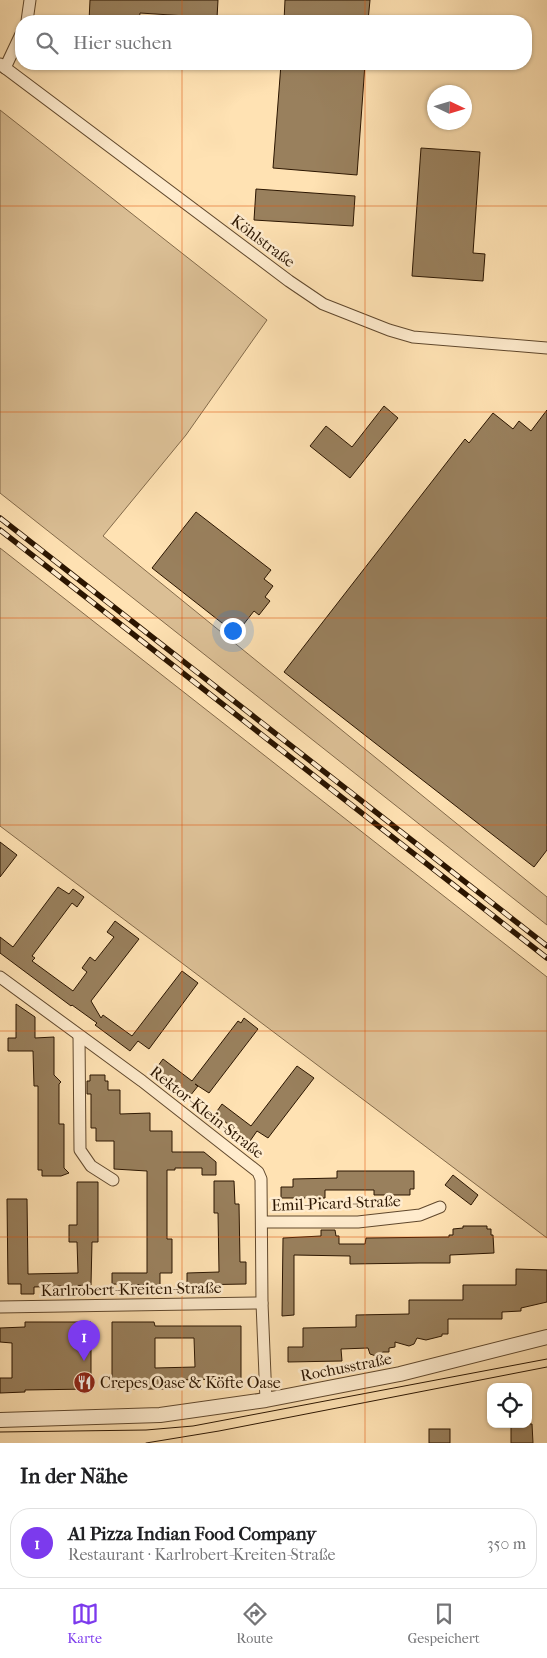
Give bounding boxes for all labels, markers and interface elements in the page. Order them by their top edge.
search box [15,15,532,70]
icon: search [33,29,61,57]
text: Hier suchen [73,32,172,54]
north arrow [427,85,472,130]
street label: Köhlstraße [227,211,299,271]
your location [220,618,246,644]
street label: Rektor-Klein-Straße [146,1062,268,1162]
street label: Emil-Picard-Straße [271,1191,401,1215]
street label: Karlrobert-Kreiten-Straße [40,1278,222,1300]
pin: 1 [68,1320,100,1361]
street label: Rochusstraße [299,1349,393,1385]
restaurant icon: Crepes Oase & Köfte Oase [72,1370,96,1394]
place label: Crepes Oase & Köfte Oase [100,1373,281,1392]
map controls [487,1383,532,1428]
button: locate [487,1383,532,1428]
text: In der Nähe [20,1464,128,1488]
text: Al Pizza Indian Food Company [68,1523,316,1545]
text: 1 [34,1534,40,1553]
text: 350 m [487,1534,526,1553]
text: Restaurant · Karlrobert-Kreiten-Straße [68,1545,335,1564]
tab: Karte [67,1600,102,1647]
tab: Route [236,1600,273,1647]
tab: Gespeichert [407,1600,480,1647]

